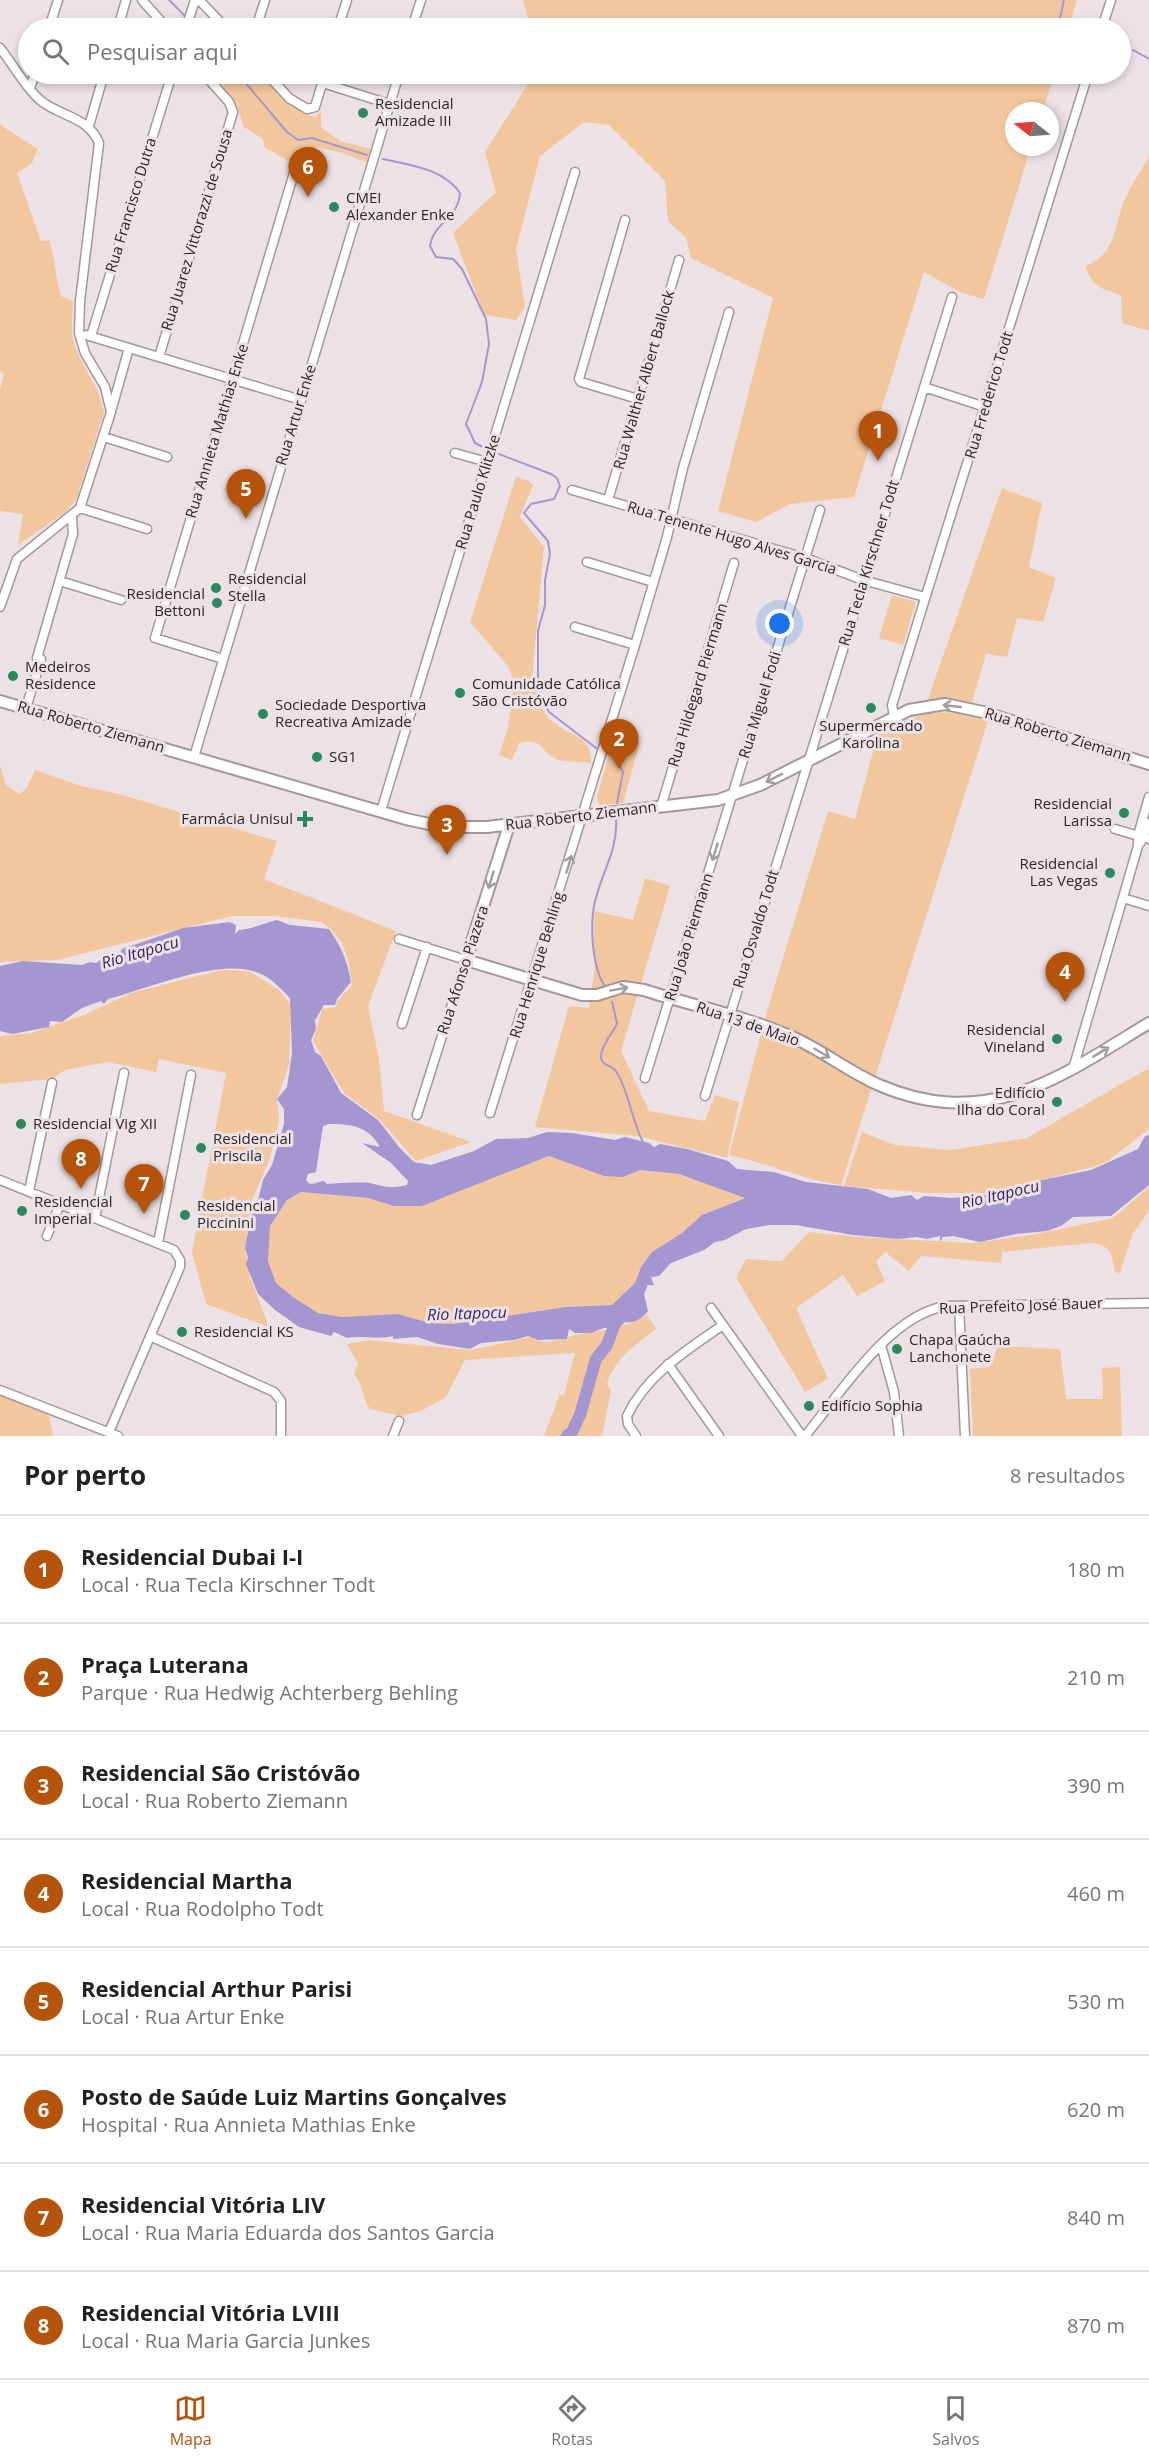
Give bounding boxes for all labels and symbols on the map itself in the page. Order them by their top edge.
place label: Residencial Amizade III [375,93,454,130]
north arrow [1005,102,1059,156]
marker: Residencial Amizade III [356,106,370,120]
street label: Rua Juarez Vittorazzi de Sousa [156,126,236,333]
street label: Rua Francisco Dutra [100,135,160,275]
pin: 6 [288,148,328,197]
place label: CMEI Alexander Enke [346,187,455,224]
marker: CMEI Alexander Enke [327,200,341,214]
street label: Rua Walther Albert Ballock [608,288,678,472]
street label: Rua Frederico Todt [959,328,1017,461]
street label: Rua Annieta Mathias Enke [180,341,252,521]
street label: Rua Artur Enke [270,362,320,468]
pin: 1 [858,412,898,461]
street label: Rua Paulo Klitzke [450,432,504,552]
pin: 5 [226,470,266,519]
street label: Rua Tecla Kirschner Todt [833,477,903,648]
street label: Rua Tenente Hugo Alves Garcia [625,496,839,578]
place label: Residencial Stella [228,568,307,605]
marker: Residencial Stella [209,581,223,595]
place label: Residencial Bettoni [126,583,205,620]
marker: Residencial Bettoni [210,596,224,610]
street label: Rua Hildegard Piermann [663,600,732,769]
your location [765,609,794,638]
street label: Rua Miguel Fodi [733,649,785,761]
place label: Medeiros Residence [25,656,96,693]
marker: Medeiros Residence [6,669,20,683]
place label: Comunidade Católica São Cristóvão [472,673,621,710]
marker: Comunidade Católica São Cristóvão [453,686,467,700]
place label: Sociedade Desportiva Recreativa Amizade [275,694,426,731]
street label: Rua Roberto Ziemann [15,695,167,757]
one-way arrow [943,700,963,711]
marker: Supermercado Karolina [864,701,878,715]
street label: Rua Roberto Ziemann [983,702,1134,766]
marker: Sociedade Desportiva Recreativa Amizade [256,707,270,721]
place label: Supermercado Karolina [819,715,923,752]
pin: 2 [600,720,638,769]
place label: SG1 [329,746,357,766]
marker: SG1 [310,750,324,764]
one-way arrow [766,773,784,784]
place label: Residencial Larissa [1033,793,1112,830]
street label: Rua Roberto Ziemann [504,796,658,834]
pin: 3 [428,806,466,855]
marker: Residencial Larissa [1117,806,1131,820]
place label: Farmácia Unisul [181,808,293,828]
marker: Farmácia Unisul [298,812,312,826]
one-way arrow [709,842,720,861]
place label: Residencial Las Vegas [1019,853,1098,890]
one-way arrow [564,855,575,874]
marker: Residencial Las Vegas [1103,866,1117,880]
street label: Rua Osvaldo Todt [727,867,783,990]
one-way arrow [485,870,496,889]
street label: Rua João Piermann [659,870,717,1003]
street label: Rua Henrique Behling [504,889,568,1040]
street label: Rua Afonso Piazera [432,903,492,1037]
water label: Rio Itapocu [99,930,181,974]
pin: 4 [1046,952,1084,1002]
one-way arrow [609,984,628,995]
street label: Rua 13 de Maio [694,996,803,1050]
place label: Residencial Vineland [966,1019,1045,1056]
marker: Residencial Vineland [1050,1032,1064,1046]
one-way arrow [1092,1046,1109,1058]
one-way arrow [813,1048,830,1060]
place label: Edifício Ilha do Coral [957,1082,1045,1119]
marker: Edifício Ilha do Coral [1050,1095,1064,1109]
place label: Residencial Vig XII [33,1113,157,1133]
marker: Residencial Vig XII [14,1117,28,1131]
place label: Residencial Priscila [213,1128,292,1165]
pin: 8 [62,1140,100,1189]
marker: Residencial Priscila [194,1141,208,1155]
pin: 7 [124,1164,164,1214]
water label: Rio Itapocu [959,1174,1041,1214]
place label: Residencial Imperial [34,1191,113,1228]
place label: Residencial Piccinini [197,1195,276,1232]
marker: Residencial Imperial [15,1204,29,1218]
marker: Residencial Piccinini [178,1208,192,1222]
street label: Rua Prefeito José Bauer [939,1292,1103,1318]
water label: Rio Itapocu [427,1301,507,1325]
place label: Residencial KS [194,1321,294,1341]
marker: Residencial KS [175,1325,189,1339]
place label: Chapa Gaúcha Lanchonete [909,1329,1011,1366]
marker: Chapa Gaúcha Lanchonete [890,1342,904,1356]
place label: Edifício Sophia [821,1395,923,1415]
marker: Edifício Sophia [802,1399,816,1413]

